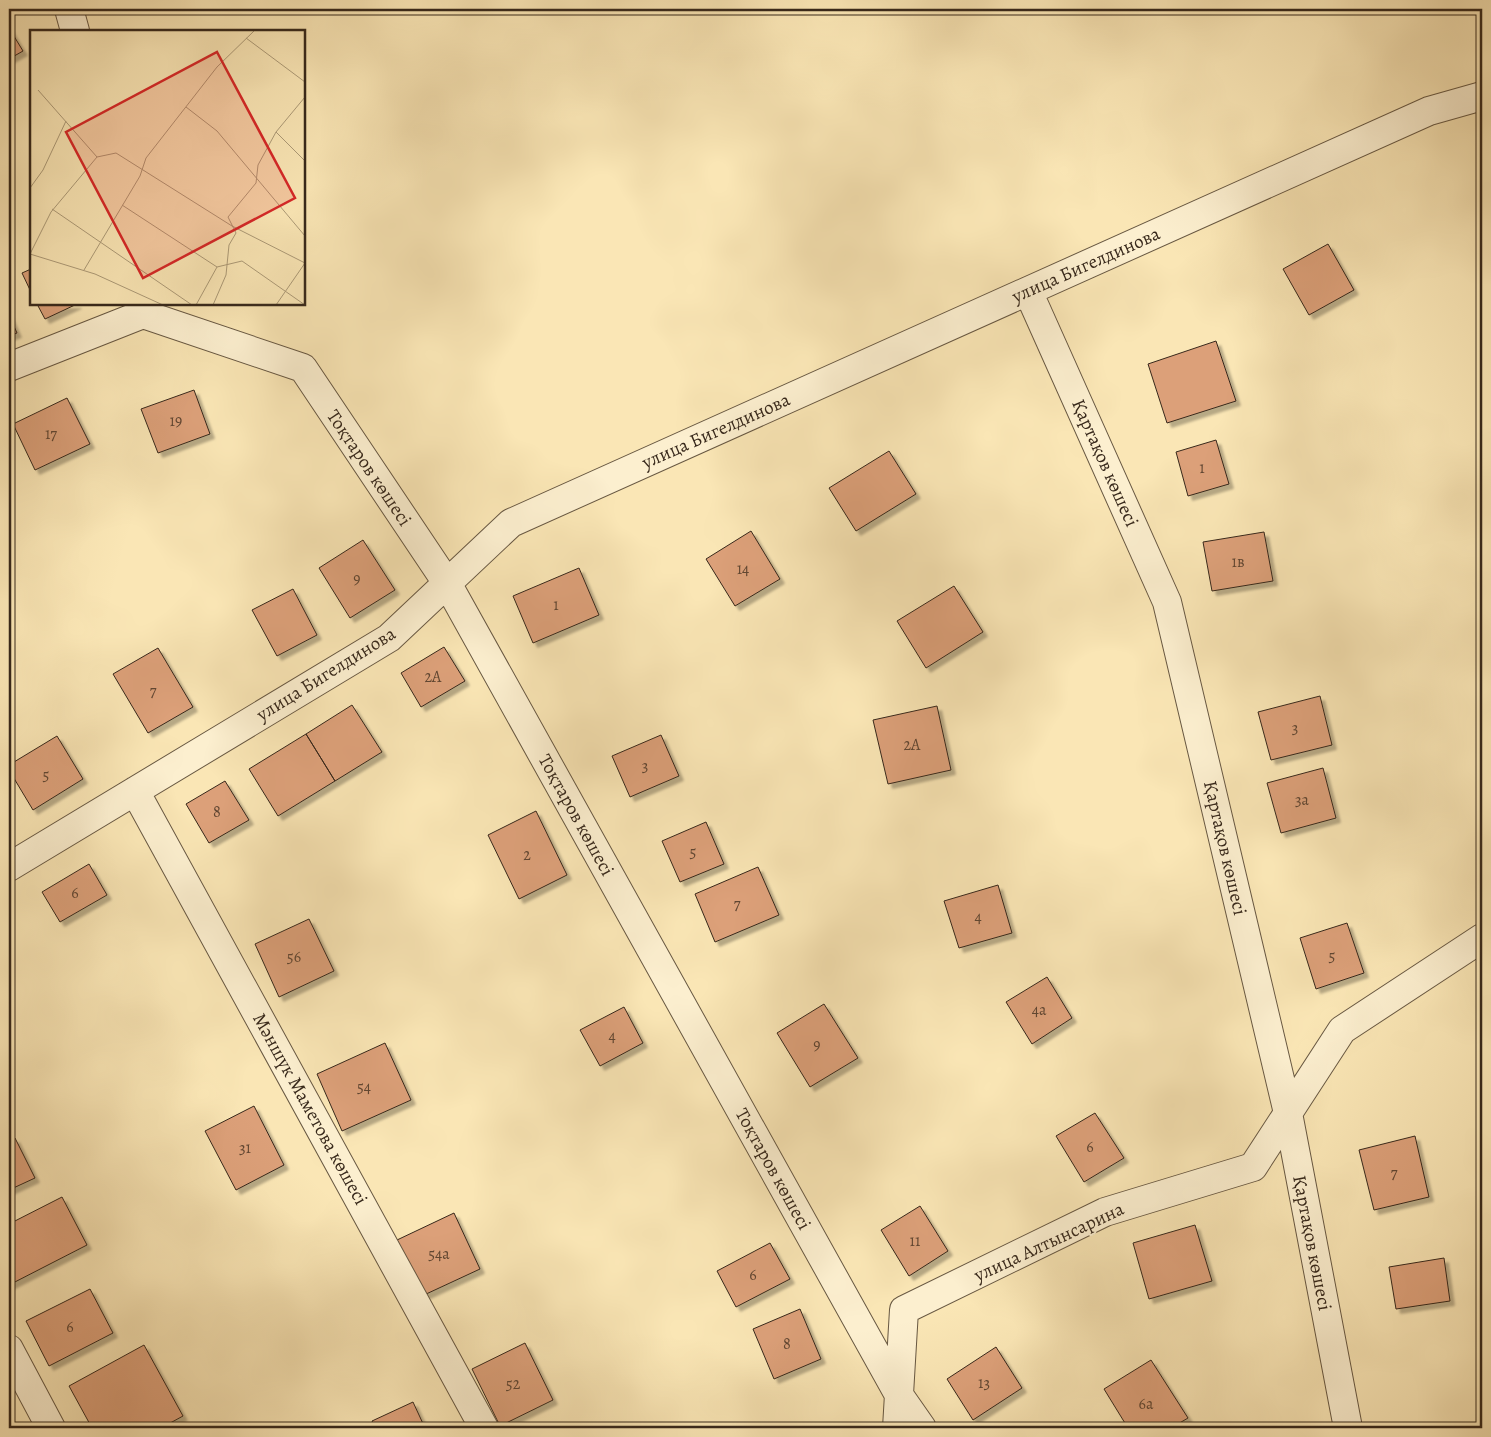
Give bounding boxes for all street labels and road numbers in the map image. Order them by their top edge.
street label: улица Бигелдинова [1007,221,1164,310]
street label: улица Бигелдинова [637,387,794,476]
street label: Қартақов көшесі [1065,395,1145,531]
street label: Тоқтаров көшесі [320,405,418,531]
street label: улица Бигелдинова [251,621,401,728]
street label: Тоқтаров көшесі [532,750,620,880]
street label: Қартақов көшесі [1197,778,1253,918]
street label: Мәншүк Маметова көшесі [246,1008,374,1210]
street label: Тоқтаров көшесі [729,1104,817,1234]
street label: Қартақов көшесі [1286,1173,1338,1313]
street label: улица Алтынсарина [969,1196,1128,1289]

